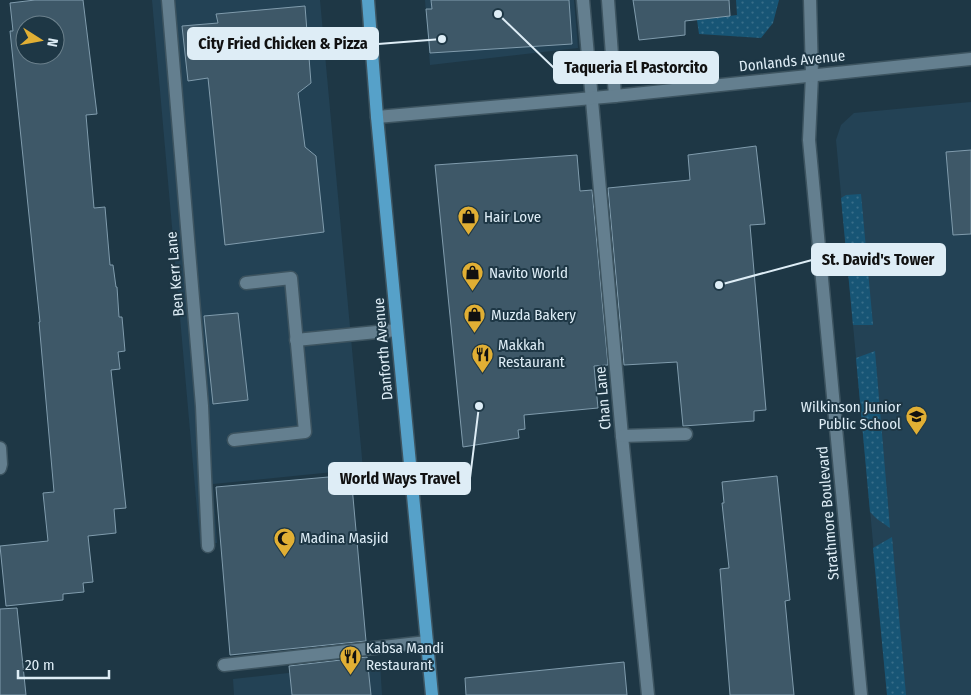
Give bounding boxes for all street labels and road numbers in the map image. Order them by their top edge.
street label: Donlands Avenue [738,46,846,76]
street label: Ben Kerr Lane [162,231,188,317]
street label: Danforth Avenue [370,297,396,401]
street label: Chan Lane [591,366,615,430]
street label: Strathmore Boulevard [813,445,843,581]

